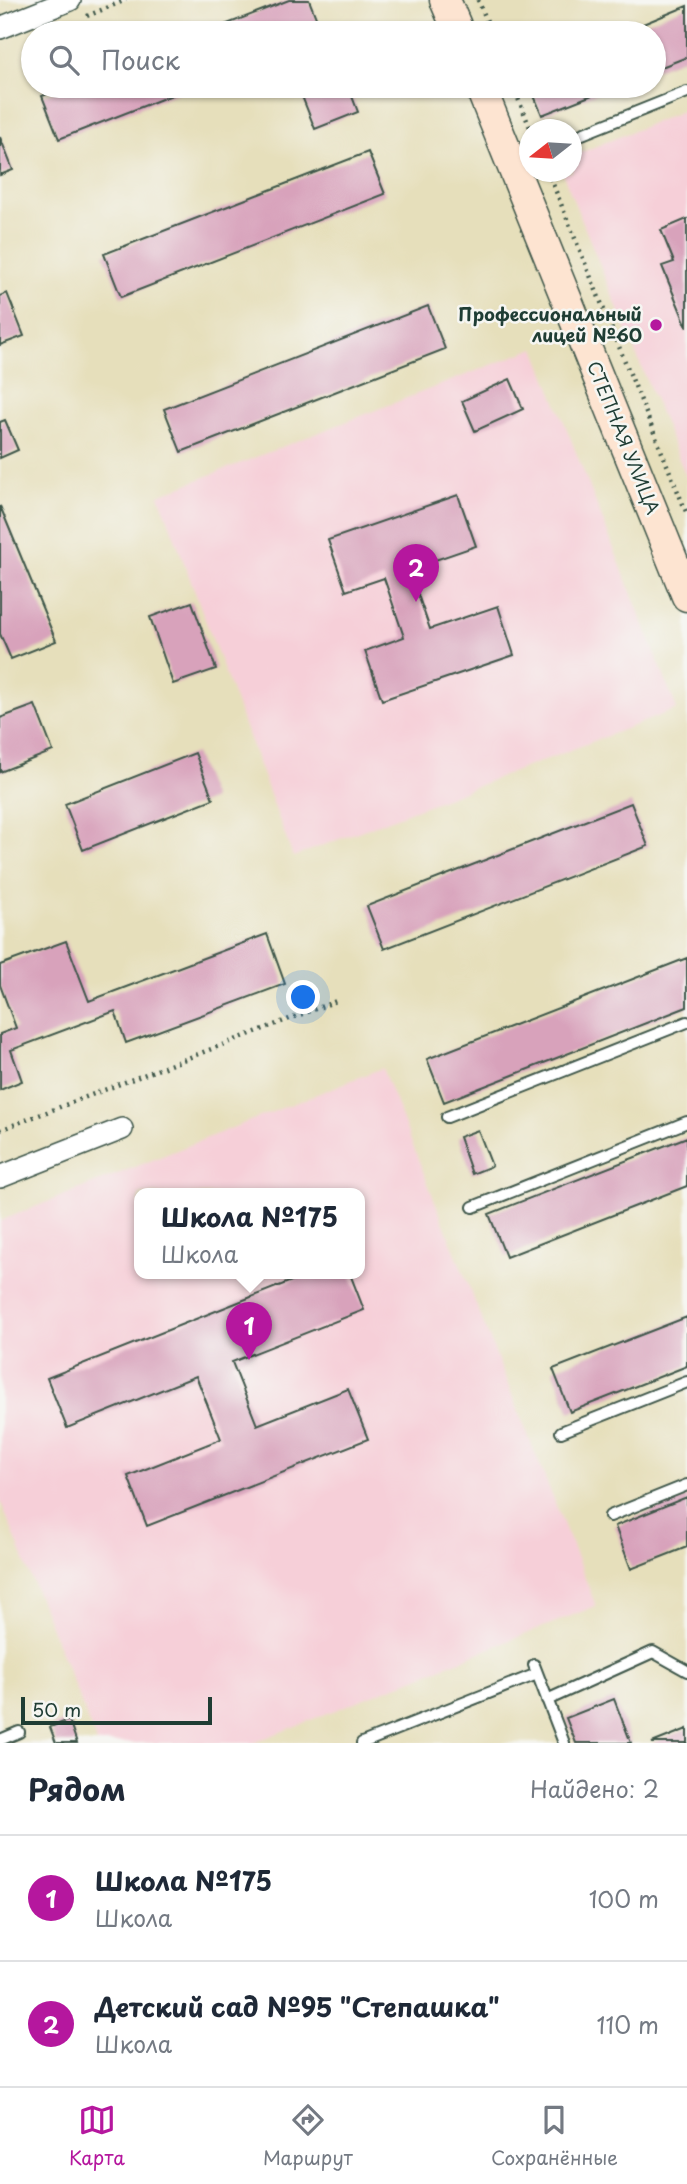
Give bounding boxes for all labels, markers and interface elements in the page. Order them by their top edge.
search box [21,21,666,98]
text: Поиск [101,40,180,79]
icon: search [45,41,83,79]
north arrow [519,119,582,182]
place label: Профессиональный лицей №60 [458,300,642,348]
marker: Профессиональный лицей №60 [648,317,664,333]
street label: СТЕПНАЯ УЛИЦА [581,357,668,518]
pin: 2 [393,544,439,602]
your location [286,980,320,1014]
popup [134,1188,365,1279]
text: Школа №175 [161,1197,338,1236]
text: Школа [161,1236,238,1271]
pin: 1 [226,1302,272,1360]
scale bar [21,1694,212,1726]
text: 50 m [32,1695,81,1723]
text: Рядом [28,1766,126,1811]
text: Найдено: 2 [530,1771,659,1806]
text: Школа №175 [95,1861,272,1900]
text: 1 [46,1881,57,1916]
text: 100 m [589,1881,659,1916]
text: Школа [95,1900,172,1935]
text: Детский сад №95 "Степашка" [95,1987,500,2026]
text: 2 [43,2007,59,2042]
text: 110 m [597,2007,659,2042]
text: Школа [95,2026,172,2061]
tab: Карта [69,2101,125,2171]
tab: Маршрут [263,2101,353,2171]
tab: Сохранённые [491,2101,618,2171]

